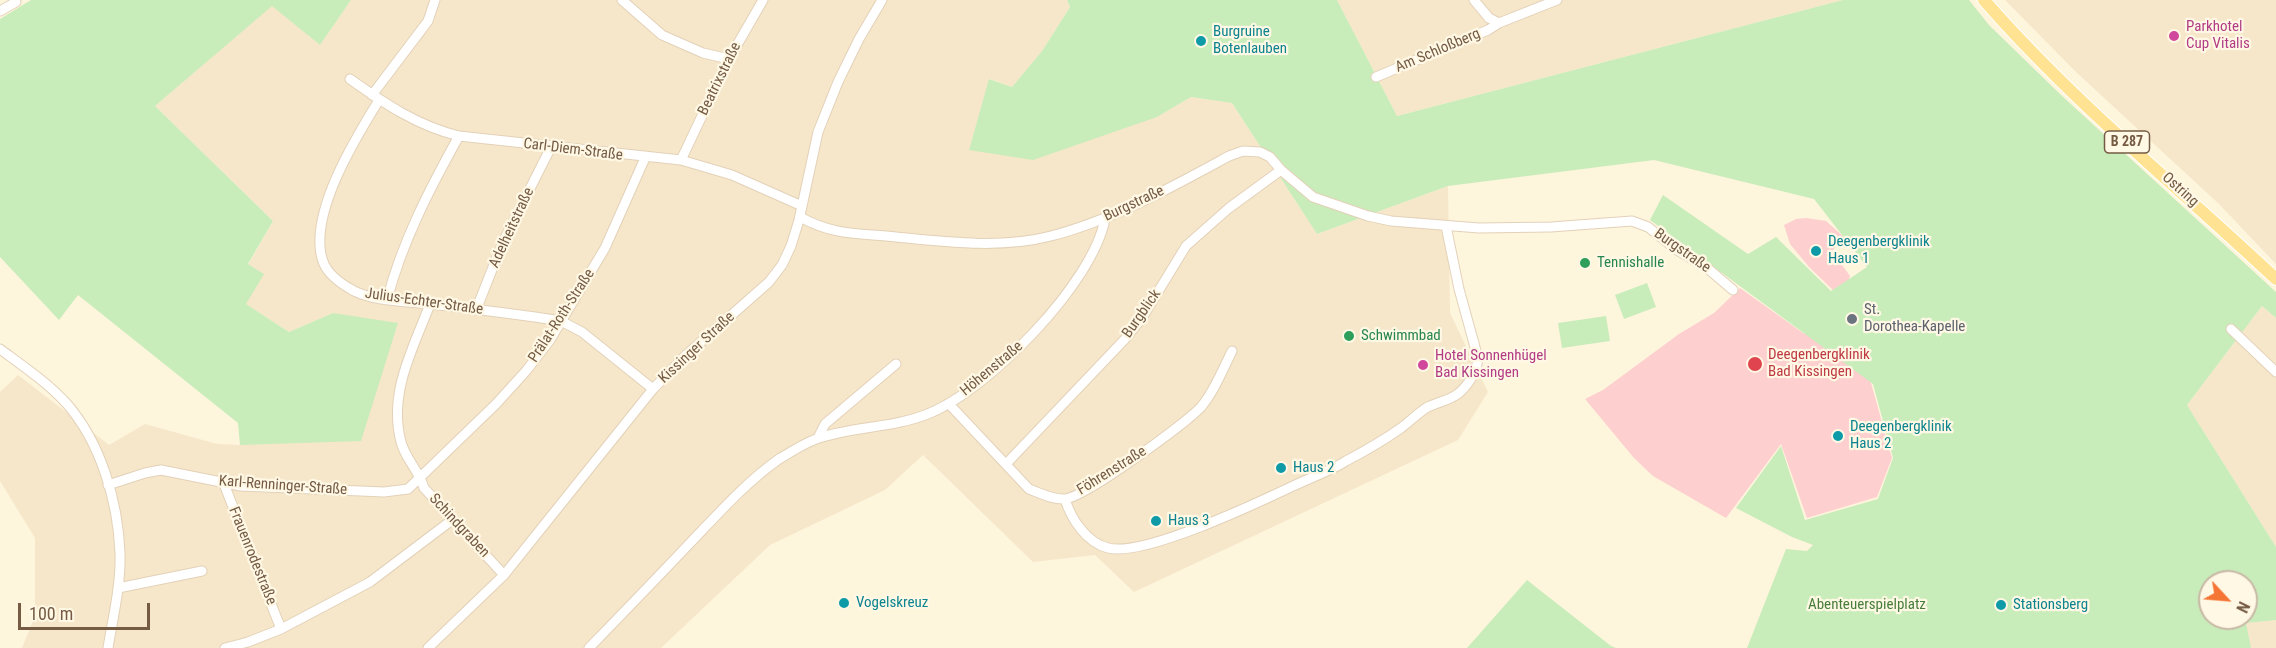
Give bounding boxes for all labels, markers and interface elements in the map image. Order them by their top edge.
place label: Parkhotel Cup Vitalis [2186,18,2250,53]
place label: Burgruine Botenlauben [1213,23,1287,58]
street label: Am Schloßberg [1393,25,1483,77]
marker: Parkhotel Cup Vitalis [2167,29,2181,43]
marker: Burgruine Botenlauben [1194,34,1208,48]
street label: Beatrixstraße [695,40,745,118]
road number: B 287 [2104,131,2150,153]
street label: Carl-Diem-Straße [522,135,624,165]
street label: Ostring [2158,169,2202,211]
street label: Burgstraße [1101,182,1167,226]
street label: Adelheitstraße [486,185,538,271]
street label: Burgstraße [1650,225,1714,277]
place label: Deegenbergklinik Haus 1 [1828,233,1930,268]
marker: Deegenbergklinik Haus 1 [1809,244,1823,258]
place label: Tennishalle [1597,254,1664,272]
marker: Tennishalle [1578,256,1592,270]
street label: Prälat-Roth-Straße [525,266,599,366]
street label: Julius-Echter-Straße [364,285,484,319]
street label: Burgblick [1119,286,1165,342]
place label: St. Dorothea-Kapelle [1864,301,1965,336]
street label: Kissinger Straße [655,308,739,388]
marker: St. Dorothea-Kapelle [1845,312,1859,326]
place label: Schwimmbad [1361,327,1441,345]
marker: Schwimmbad [1342,329,1356,343]
street label: Höhenstraße [957,338,1027,400]
place label: Deegenbergklinik Bad Kissingen [1768,346,1870,381]
place label: Hotel Sonnenhügel Bad Kissingen [1435,347,1547,382]
marker: Deegenbergklinik Bad Kissingen [1746,355,1764,373]
marker: Hotel Sonnenhügel Bad Kissingen [1416,358,1430,372]
place label: Deegenbergklinik Haus 2 [1850,418,1952,453]
marker: Deegenbergklinik Haus 2 [1831,429,1845,443]
street label: Föhrenstraße [1074,443,1150,499]
place label: Haus 2 [1293,459,1334,477]
marker: Haus 2 [1274,461,1288,475]
street label: Karl-Renninger-Straße [218,473,348,499]
street label: Schindgraben [425,490,493,562]
street label: Frauenrodestraße [224,504,280,608]
place label: Haus 3 [1168,512,1209,530]
marker: Haus 3 [1149,514,1163,528]
north arrow [2198,570,2258,630]
scale bar [21,591,153,629]
place label: Vogelskreuz [856,594,928,612]
marker: Vogelskreuz [837,596,851,610]
park label: Abenteuerspielplatz [1808,596,1926,614]
place label: Stationsberg [2013,596,2088,614]
marker: Stationsberg [1994,598,2008,612]
text: N [2232,599,2254,616]
text: 100 m [29,603,73,624]

